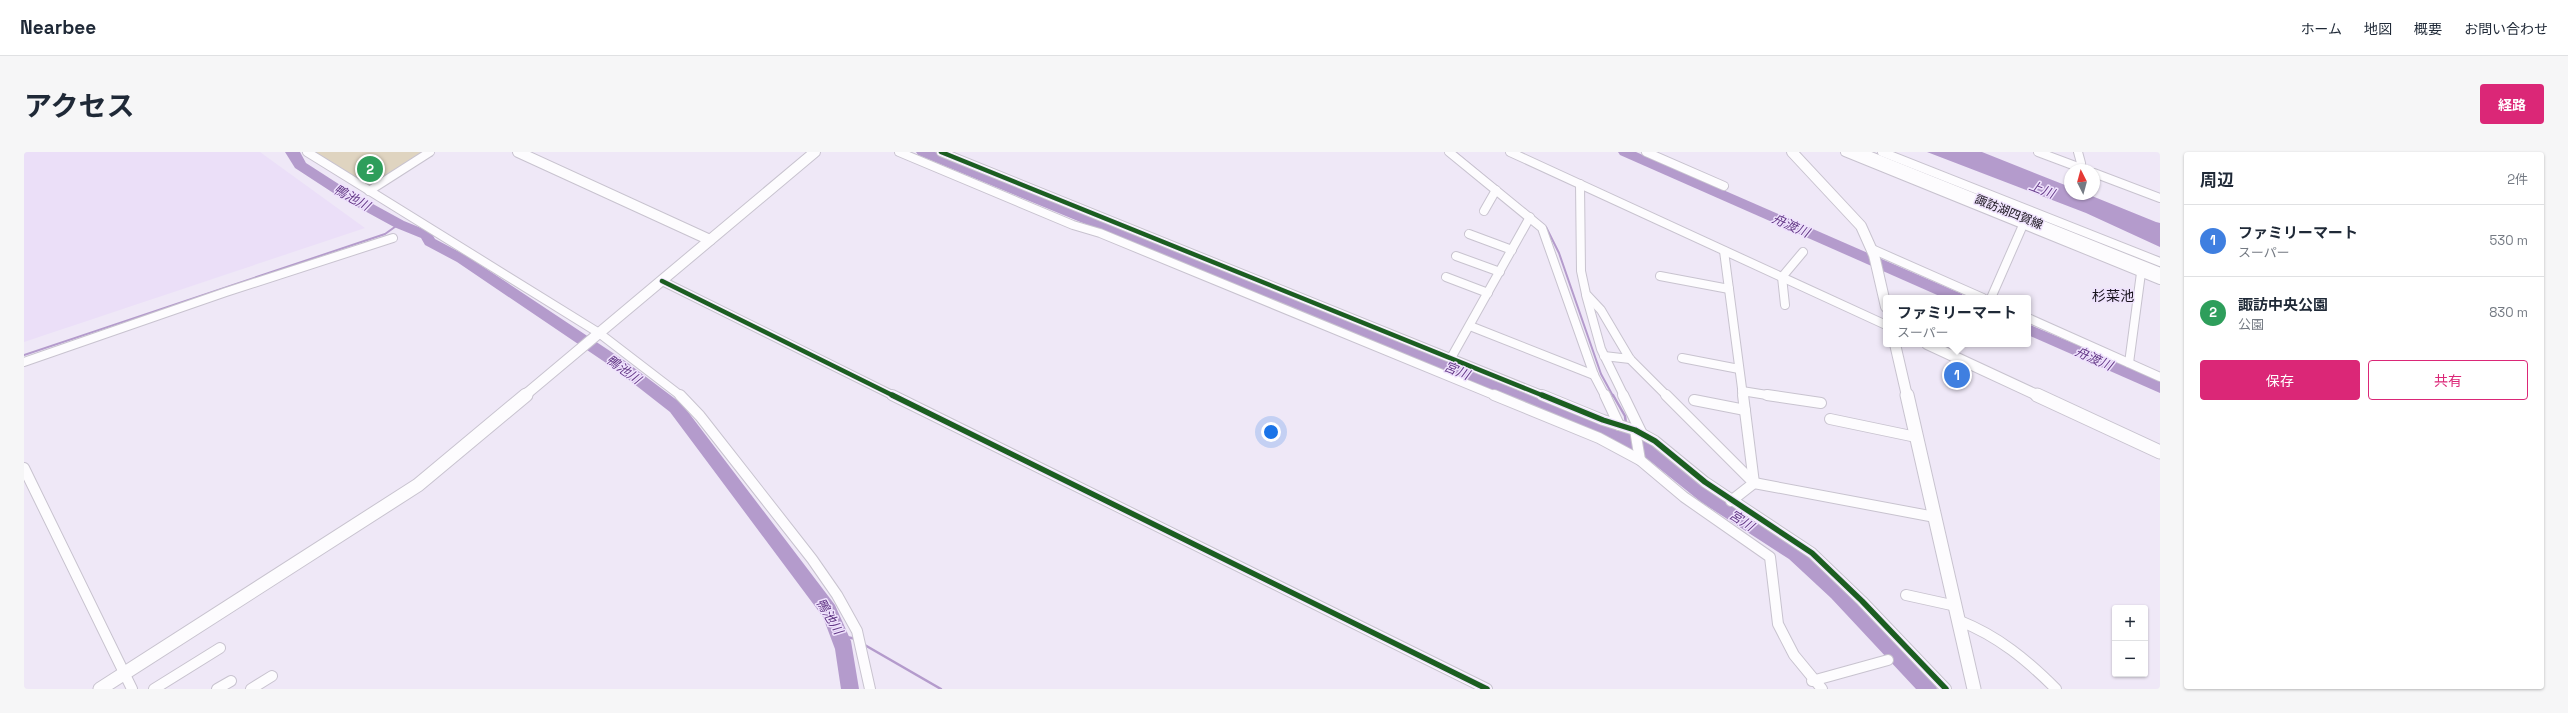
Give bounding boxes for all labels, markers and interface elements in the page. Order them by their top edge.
text: Nearbee [20,15,96,40]
text: ホーム [2300,20,2342,38]
text: 地図 [2364,20,2392,38]
text: 概要 [2414,20,2442,38]
text: お問い合わせ [2464,20,2548,38]
button: 経路 [2480,84,2544,124]
text: アクセス [24,88,135,124]
pin: 2 [357,154,383,184]
north arrow [2064,164,2100,200]
text: 周辺 [2200,169,2234,191]
text: 2件 [2507,171,2528,188]
water label: 上川 [2027,177,2059,203]
water label: 鴨池川 [331,181,375,215]
street label: 諏訪湖四賀線 [1973,191,2045,233]
water label: 舟渡川 [1770,210,1814,242]
text: ファミリーマート [2238,223,2358,242]
text: 1 [2210,232,2216,249]
text: 530 m [2490,232,2528,249]
text: スーパー [2238,244,2290,261]
district label: 杉菜池 [2092,287,2134,305]
popup [1883,295,2031,347]
text: 諏訪中央公園 [2238,295,2328,314]
text: ファミリーマート [1897,303,2017,322]
text: 2 [2209,304,2217,321]
text: 830 m [2489,304,2528,321]
text: 公園 [2238,316,2264,333]
text: スーパー [1897,324,1949,341]
water label: 舟渡川 [2073,343,2117,375]
water label: 鴨池川 [603,351,646,389]
water label: 宮川 [1442,358,1474,384]
pin: 1 [1944,360,1970,390]
button: 保存 [2200,360,2360,400]
button: 共有 [2368,360,2528,400]
your location [1261,422,1281,442]
water label: 宮川 [1726,506,1759,536]
water label: 鴨池川 [812,595,848,639]
map controls [2112,605,2148,677]
button: + [2112,605,2148,641]
button: − [2112,641,2148,677]

